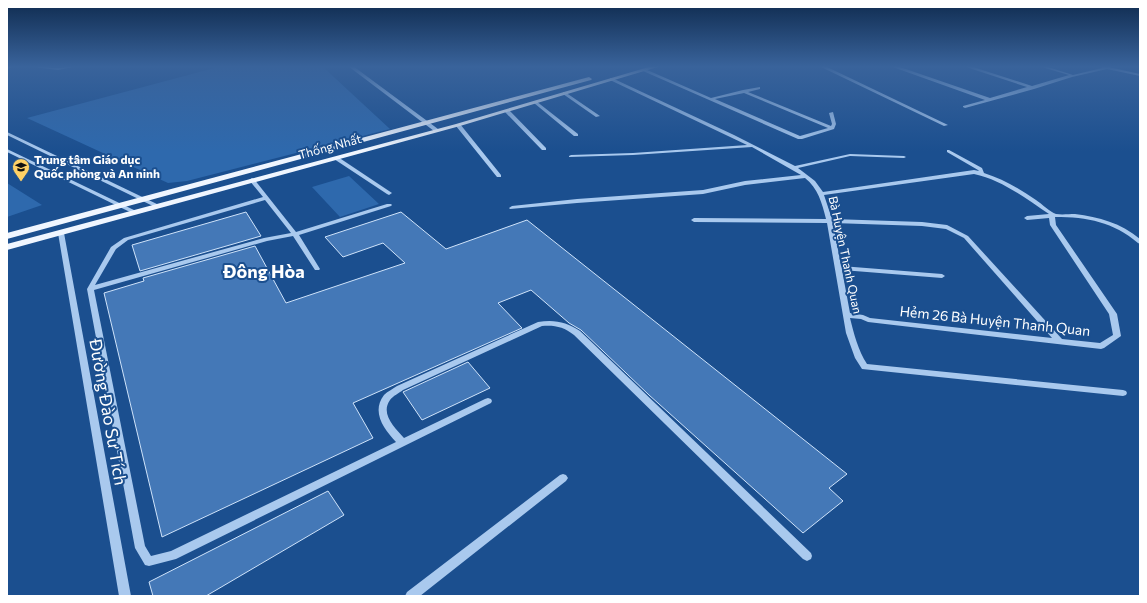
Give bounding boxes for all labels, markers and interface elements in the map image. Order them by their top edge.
street label: Thống Nhất [297,131,363,161]
place label: Trung tâm Giáo dục Quốc phòng và An ninh [34,152,160,180]
school or university icon: Trung tâm Giáo dục Quốc phòng và An ninh [11,157,31,182]
street label: Bà Huyện Thanh Quan [827,195,865,315]
district label: Đông Hòa [222,260,305,282]
street label: Hẻm 26 Bà Huyện Thanh Quan [899,302,1091,339]
street label: Đường Đào Sư Tích [85,336,132,487]

